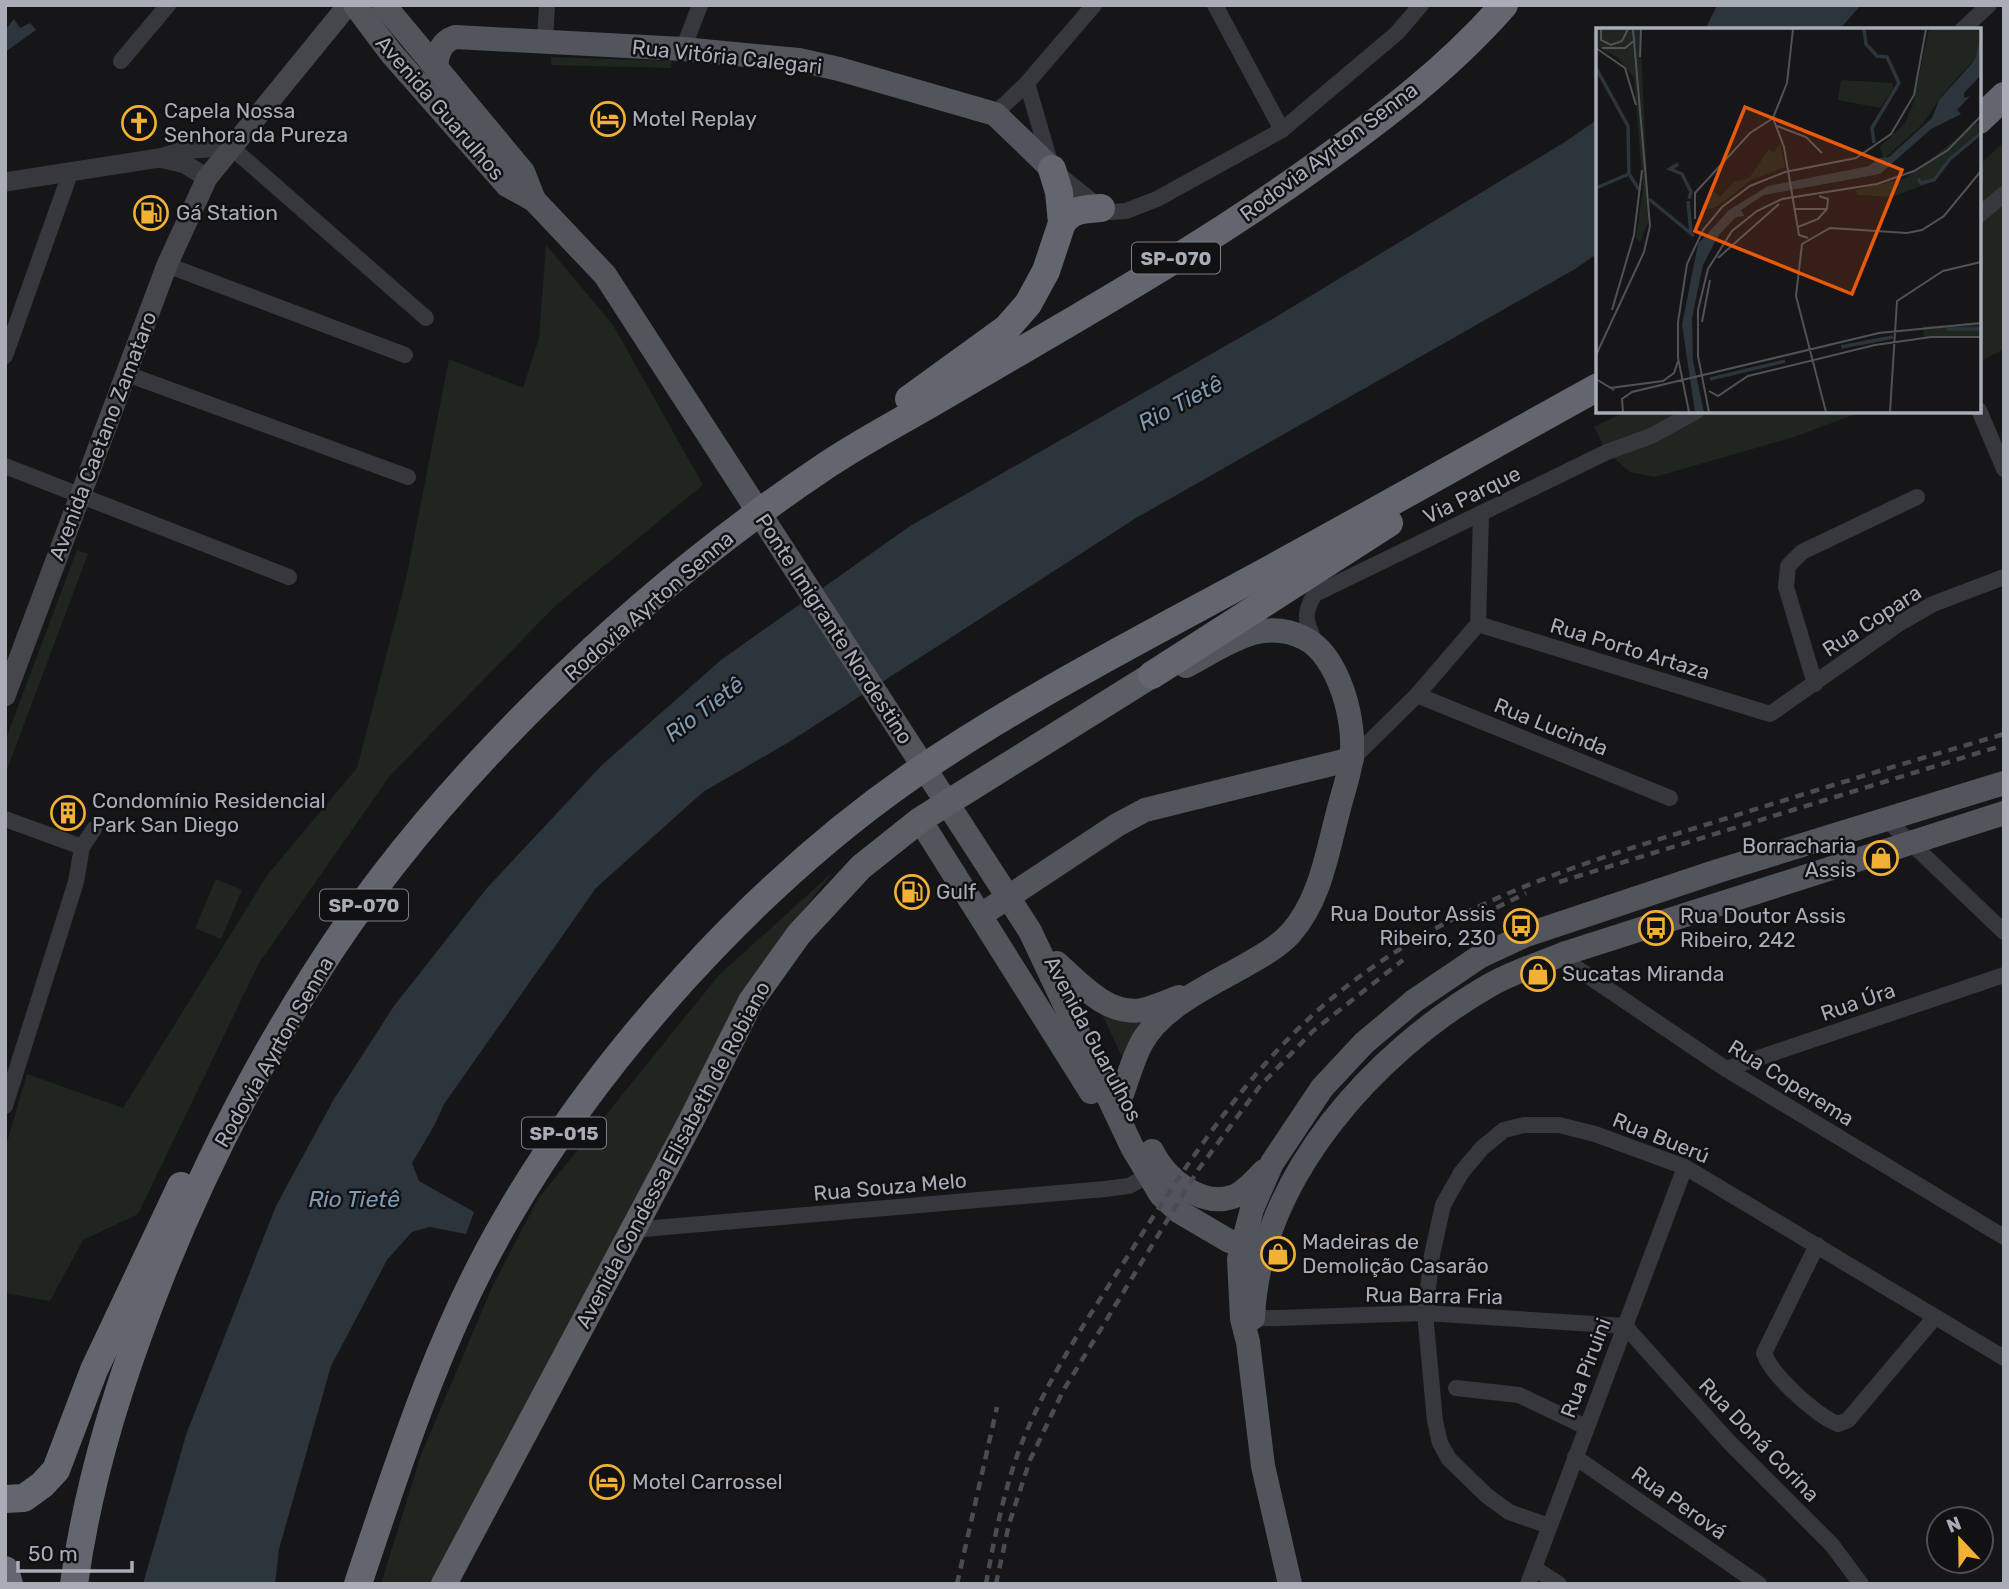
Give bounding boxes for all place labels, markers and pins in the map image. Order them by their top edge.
place label: Capela Nossa Senhora da Pureza [164,98,348,147]
hotel icon: Motel Replay [589,100,627,138]
church icon: Capela Nossa Senhora da Pureza [120,104,158,142]
place label: Motel Replay [632,106,757,131]
fuel station icon: Gá Station [132,194,170,232]
place label: Gá Station [176,200,278,225]
place label: Condomínio Residencial Park San Diego [92,788,326,837]
building icon: Condomínio Residencial Park San Diego [49,794,87,832]
place label: Borracharia Assis [1742,833,1856,882]
shop icon: Borracharia Assis [1862,839,1900,877]
fuel station icon: Gulf [893,873,931,911]
place label: Gulf [936,879,976,904]
place label: Rua Doutor Assis Ribeiro, 230 [1330,901,1496,950]
place label: Rua Doutor Assis Ribeiro, 242 [1680,903,1846,952]
bus stop icon: Rua Doutor Assis Ribeiro, 230 [1502,907,1540,945]
bus stop icon: Rua Doutor Assis Ribeiro, 242 [1637,909,1675,947]
shop icon: Sucatas Miranda [1519,955,1557,993]
place label: Sucatas Miranda [1562,961,1724,986]
place label: Madeiras de Demolição Casarão [1302,1229,1489,1278]
shop icon: Madeiras de Demolição Casarão [1259,1235,1297,1273]
hotel icon: Motel Carrossel [588,1463,626,1501]
place label: Motel Carrossel [632,1469,783,1494]

